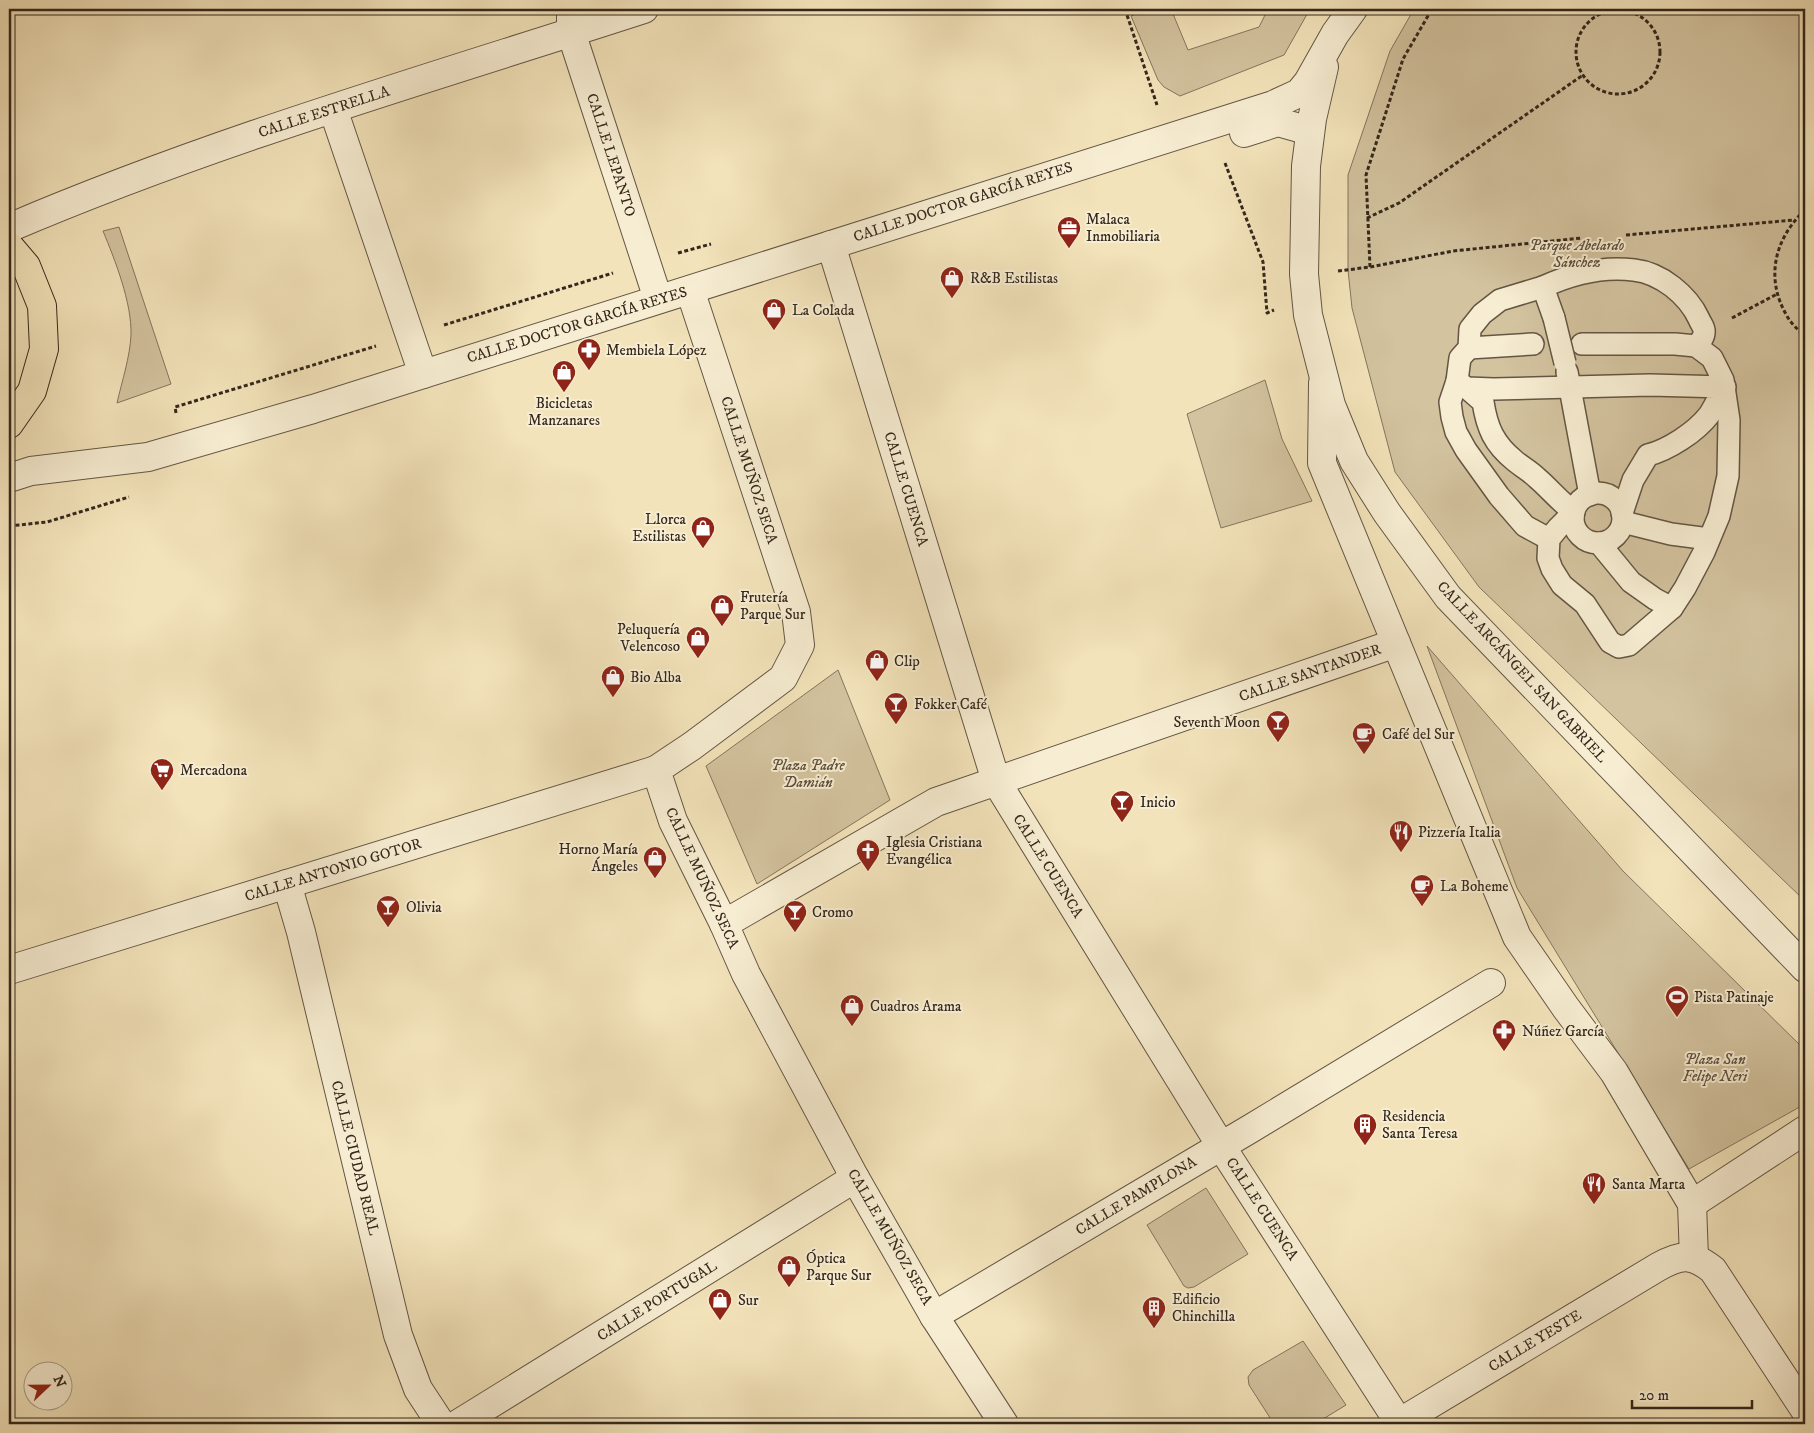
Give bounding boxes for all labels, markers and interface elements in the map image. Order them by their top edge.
street label: CALLE ESTRELLA [256,82,392,142]
street label: CALLE LEPANTO [582,91,640,219]
street label: CALLE DOCTOR GARCÍA REYES [851,157,1075,246]
place label: Malaca Inmobiliaria [1086,210,1161,246]
office icon: Malaca Inmobiliaria [1056,215,1082,249]
park label: Parque Abelardo Sánchez [1530,236,1625,272]
shop icon: R&B Estilistas [939,265,965,299]
place label: R&B Estilistas [970,269,1058,288]
street label: CALLE DOCTOR GARCÍA REYES [464,281,690,368]
shop icon: La Colada [761,297,787,331]
place label: La Colada [792,301,855,320]
pharmacy icon: Membiela López [576,337,602,371]
place label: Membiela López [606,341,707,360]
shop icon: Bicicletas Manzanares [551,359,577,393]
place label: Bicicletas Manzanares [528,394,600,430]
street label: CALLE MUÑOZ SECA [716,394,783,547]
street label: CALLE CUENCA [880,429,933,549]
place label: Llorca Estilistas [632,510,687,546]
shop icon: Llorca Estilistas [690,515,716,549]
street label: CALLE ARCÁNGEL SAN GABRIEL [1433,577,1612,767]
place label: Frutería Parque Sur [740,588,806,624]
shop icon: Frutería Parque Sur [709,593,735,627]
place label: Peluquería Velencoso [617,620,681,656]
shop icon: Peluquería Velencoso [685,625,711,659]
street label: CALLE SANTANDER [1236,640,1384,706]
shop icon: Clip [864,648,890,682]
place label: Clip [894,652,920,671]
shop icon: Bio Alba [600,664,626,698]
place label: Bio Alba [630,668,682,687]
bar icon: Fokker Café [883,691,909,725]
place label: Fokker Café [914,695,988,714]
bar icon: Seventh Moon [1265,709,1291,743]
place label: Seventh Moon [1174,713,1260,732]
cafe icon: Café del Sur [1351,721,1377,755]
place label: Café del Sur [1382,725,1455,744]
park label: Plaza Padre Damián [771,756,846,792]
supermarket icon: Mercadona [149,757,175,791]
place label: Mercadona [180,761,248,780]
bar icon: Inicio [1109,789,1135,823]
place label: Inicio [1140,793,1176,812]
street label: CALLE MUÑOZ SECA [661,804,744,952]
street label: CALLE CUENCA [1008,811,1088,922]
restaurant icon: Pizzería Italia [1388,819,1414,853]
place label: Pizzería Italia [1418,823,1501,842]
place label: Iglesia Cristiana Evangélica [886,833,983,869]
street label: CALLE ANTONIO GOTOR [242,834,424,906]
church icon: Iglesia Cristiana Evangélica [855,838,881,872]
place label: Horno María Ángeles [559,840,639,876]
shop icon: Horno María Ángeles [642,845,668,879]
cafe icon: La Boheme [1409,873,1435,907]
place label: La Boheme [1440,877,1509,896]
bar icon: Olivia [375,894,401,928]
place label: Olivia [406,898,442,917]
bar icon: Cromo [782,899,808,933]
place label: Cromo [812,903,853,922]
sports icon: Pista Patinaje [1664,984,1690,1018]
place label: Pista Patinaje [1694,988,1774,1007]
shop icon: Cuadros Arama [839,993,865,1027]
place label: Cuadros Arama [870,997,962,1016]
pharmacy icon: Núñez García [1491,1018,1517,1052]
place label: Núñez García [1522,1022,1605,1041]
park label: Plaza San Felipe Neri [1683,1050,1748,1086]
street label: CALLE CIUDAD REAL [327,1079,383,1237]
place label: Residencia Santa Teresa [1382,1107,1458,1143]
building icon: Residencia Santa Teresa [1352,1112,1378,1146]
street label: CALLE PAMPLONA [1072,1152,1200,1240]
street label: CALLE CUENCA [1222,1154,1303,1264]
street label: CALLE MUÑOZ SECA [843,1165,938,1309]
restaurant icon: Santa Marta [1581,1171,1607,1205]
place label: Santa Marta [1612,1175,1686,1194]
place label: Óptica Parque Sur [806,1249,872,1285]
shop icon: Óptica Parque Sur [776,1254,802,1288]
street label: CALLE PORTUGAL [594,1256,721,1346]
shop icon: Sur [707,1287,733,1321]
place label: Edificio Chinchilla [1172,1290,1236,1326]
place label: Sur [738,1291,759,1310]
building icon: Edificio Chinchilla [1141,1295,1167,1329]
street label: CALLE YESTE [1485,1306,1585,1376]
north arrow [22,1360,72,1410]
text: N [49,1373,70,1391]
scale bar [1632,1378,1752,1410]
text: 20 m [1639,1386,1669,1405]

